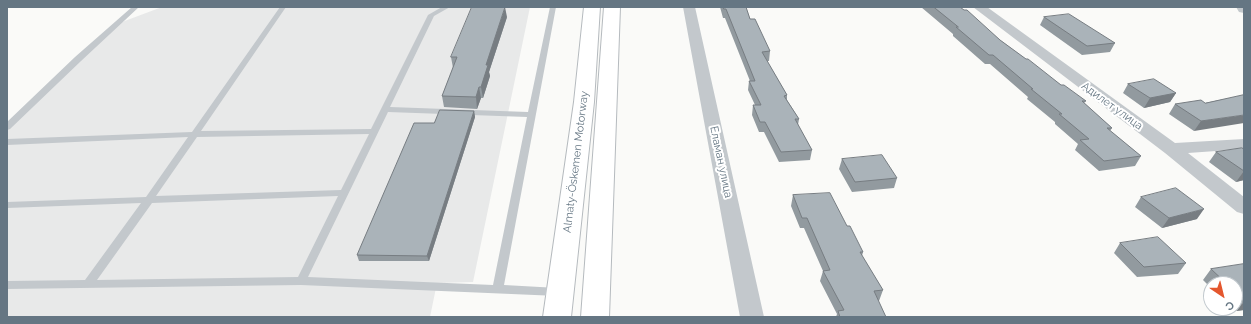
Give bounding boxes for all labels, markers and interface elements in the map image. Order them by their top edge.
street label: Адилет улица [1079,79,1145,133]
street label: Almaty-Öskemen Motorway [561,90,591,234]
street label: Еламан улица [707,125,735,199]
north arrow [1203,276,1243,316]
text: С [1223,298,1236,313]

